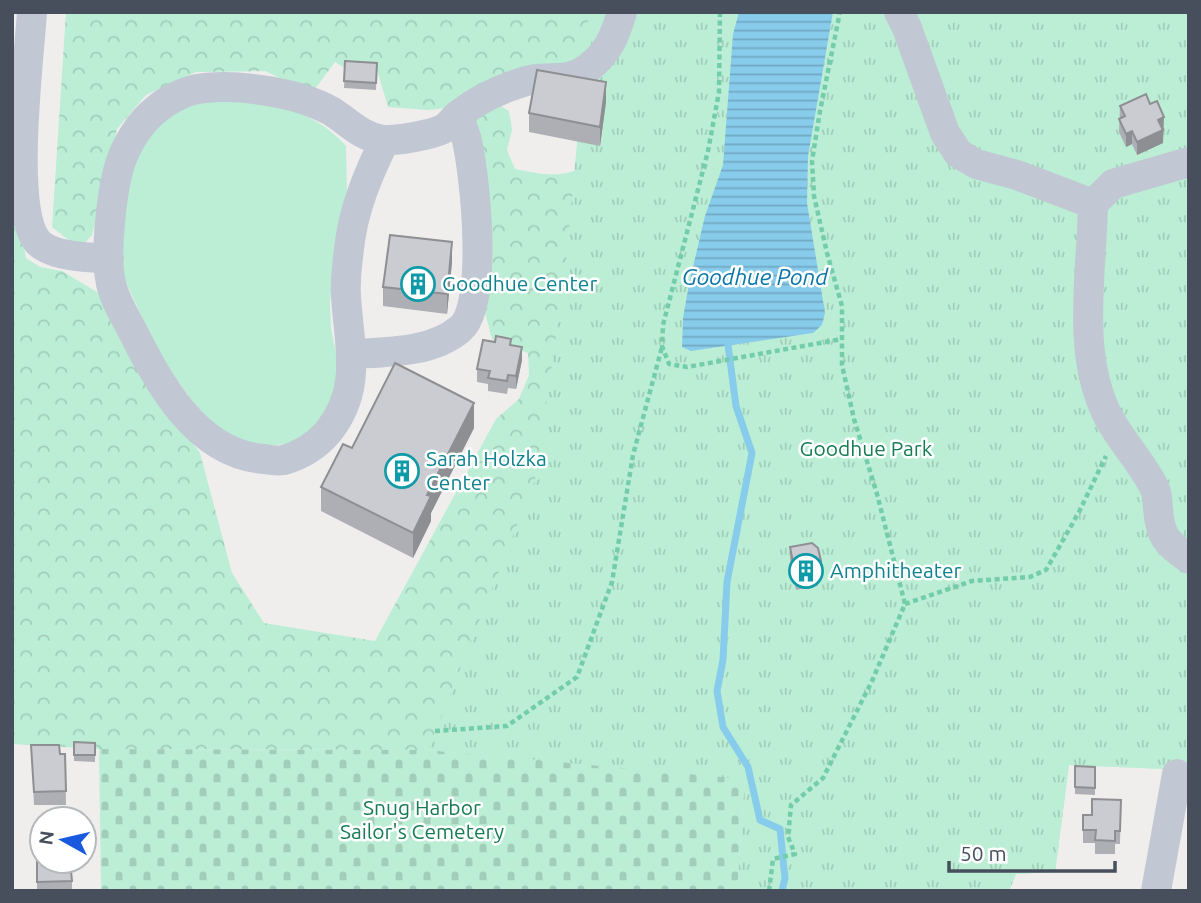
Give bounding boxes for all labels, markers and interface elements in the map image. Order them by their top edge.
water label: Goodhue Pond [682,264,829,289]
building icon: Goodhue Center [399,265,437,303]
place label: Goodhue Center [442,271,597,295]
park label: Goodhue Park [800,436,933,460]
place label: Sarah Holzka Center [426,446,547,494]
building icon: Sarah Holzka Center [383,452,421,490]
building icon: Amphitheater [787,552,825,590]
place label: Amphitheater [830,558,962,582]
park label: Snug Harbor Sailor's Cemetery [340,795,504,843]
north arrow [28,805,98,875]
text: N [34,829,58,846]
scale bar [949,830,1115,874]
text: 50 m [960,841,1007,865]

